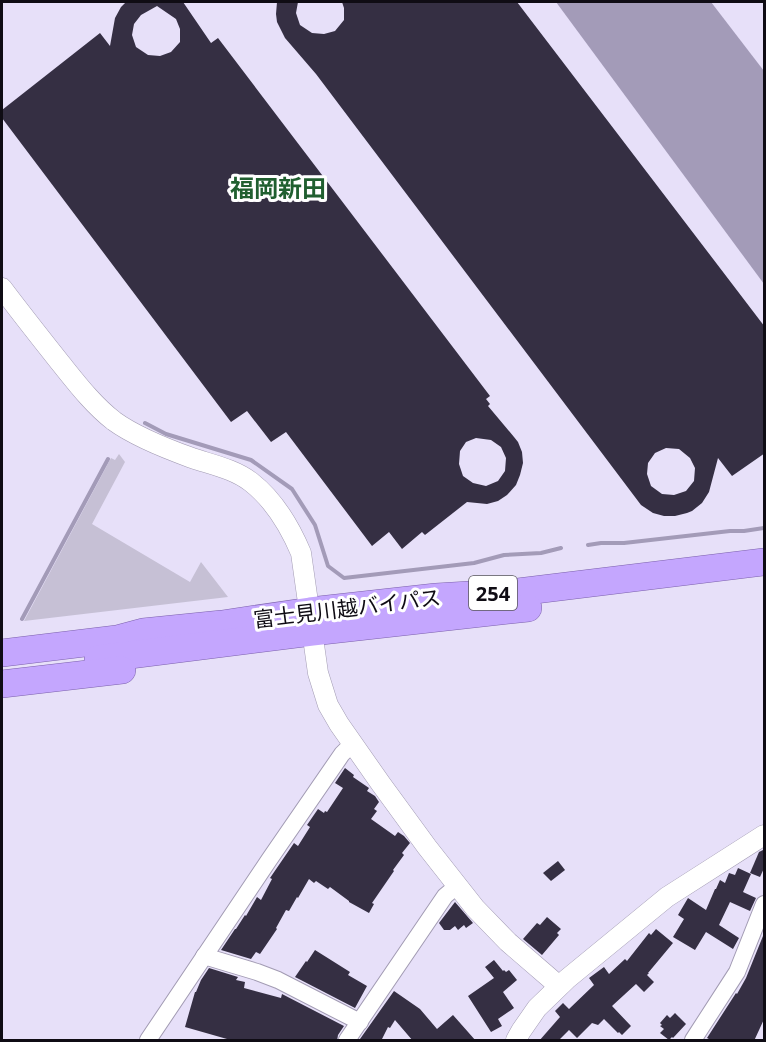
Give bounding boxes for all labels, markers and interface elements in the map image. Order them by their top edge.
district label: 福岡新田 [230,171,326,204]
road number: 254 [469,576,517,610]
street label: 富士見川越バイパス [252,583,442,633]

